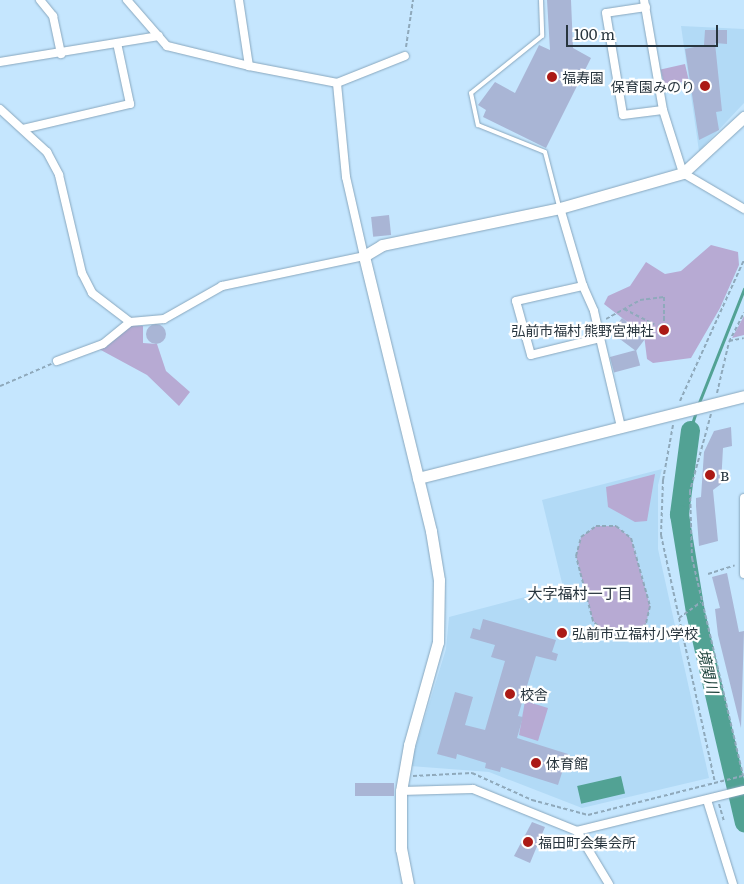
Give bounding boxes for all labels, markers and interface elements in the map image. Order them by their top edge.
scale bar [569,15,722,47]
text: 100 m [574,22,615,45]
place label: 福寿園 [562,69,604,85]
marker: 福寿園 [546,71,558,83]
place label: 保育園みのり [611,78,695,94]
marker: 保育園みのり [699,80,711,92]
place label: 弘前市福村 熊野宮神社 [511,322,654,338]
marker: 弘前市福村 熊野宮神社 [658,324,670,336]
place label: B [720,467,729,483]
marker: B [704,469,716,481]
district label: 大字福村一丁目 [528,584,632,602]
place label: 弘前市立福村小学校 [572,625,698,641]
marker: 弘前市立福村小学校 [556,627,568,639]
water label: 境関川 [695,647,723,695]
place label: 校舎 [520,686,548,702]
marker: 校舎 [504,688,516,700]
place label: 体育館 [546,755,588,771]
marker: 体育館 [530,757,542,769]
place label: 福田町会集会所 [538,834,636,850]
marker: 福田町会集会所 [522,836,534,848]

